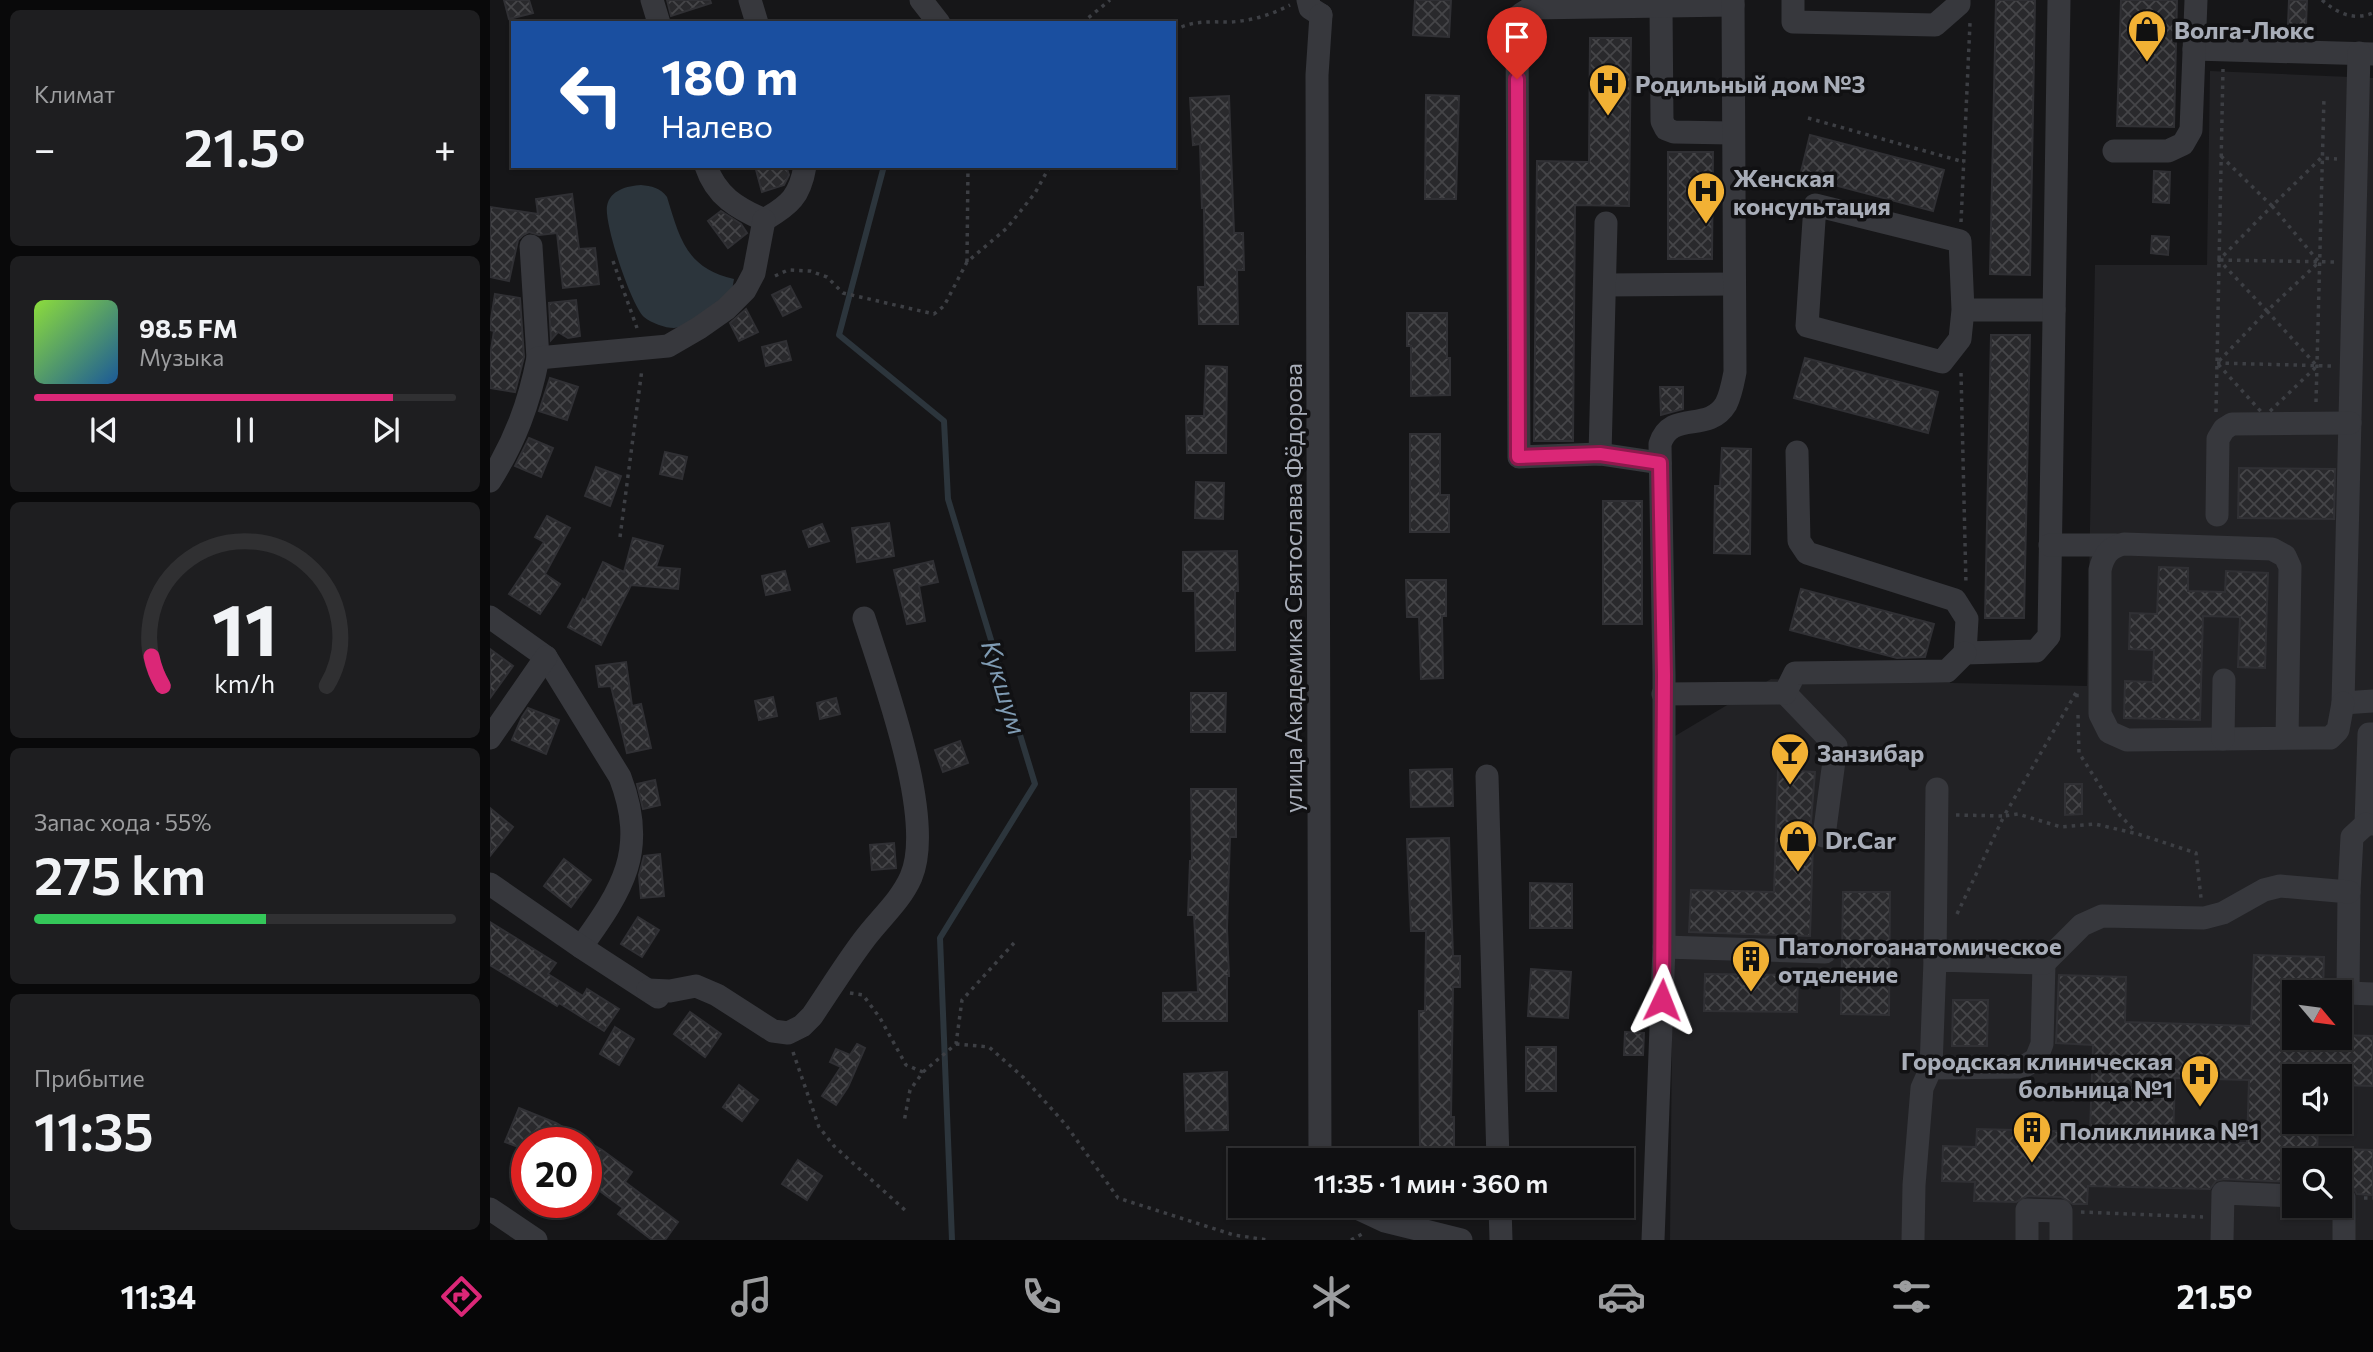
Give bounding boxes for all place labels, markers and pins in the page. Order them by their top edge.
pin [1487,7,1547,79]
shop icon: Волга-Люкс [2126,8,2168,63]
place label: Волга-Люкс [2174,15,2314,44]
hospital icon: Родильный дом №3 [1587,62,1629,117]
place label: Родильный дом №3 [1635,69,1865,98]
place label: Женская консультация [1733,163,1891,220]
hospital icon: Женская консультация [1685,170,1727,225]
bar icon: Занзибар [1769,731,1811,786]
place label: Занзибар [1817,738,1924,767]
shop icon: Dr.Car [1777,818,1819,873]
place label: Dr.Car [1825,825,1896,854]
place label: Патологоанатомическое отделение [1778,931,2062,988]
building icon: Патологоанатомическое отделение [1730,938,1772,993]
place label: Городская клиническая больница №1 [1901,1046,2173,1103]
hospital icon: Городская клиническая больница №1 [2179,1053,2221,1108]
building icon: Поликлиника №1 [2011,1109,2053,1164]
place label: Поликлиника №1 [2059,1116,2259,1145]

